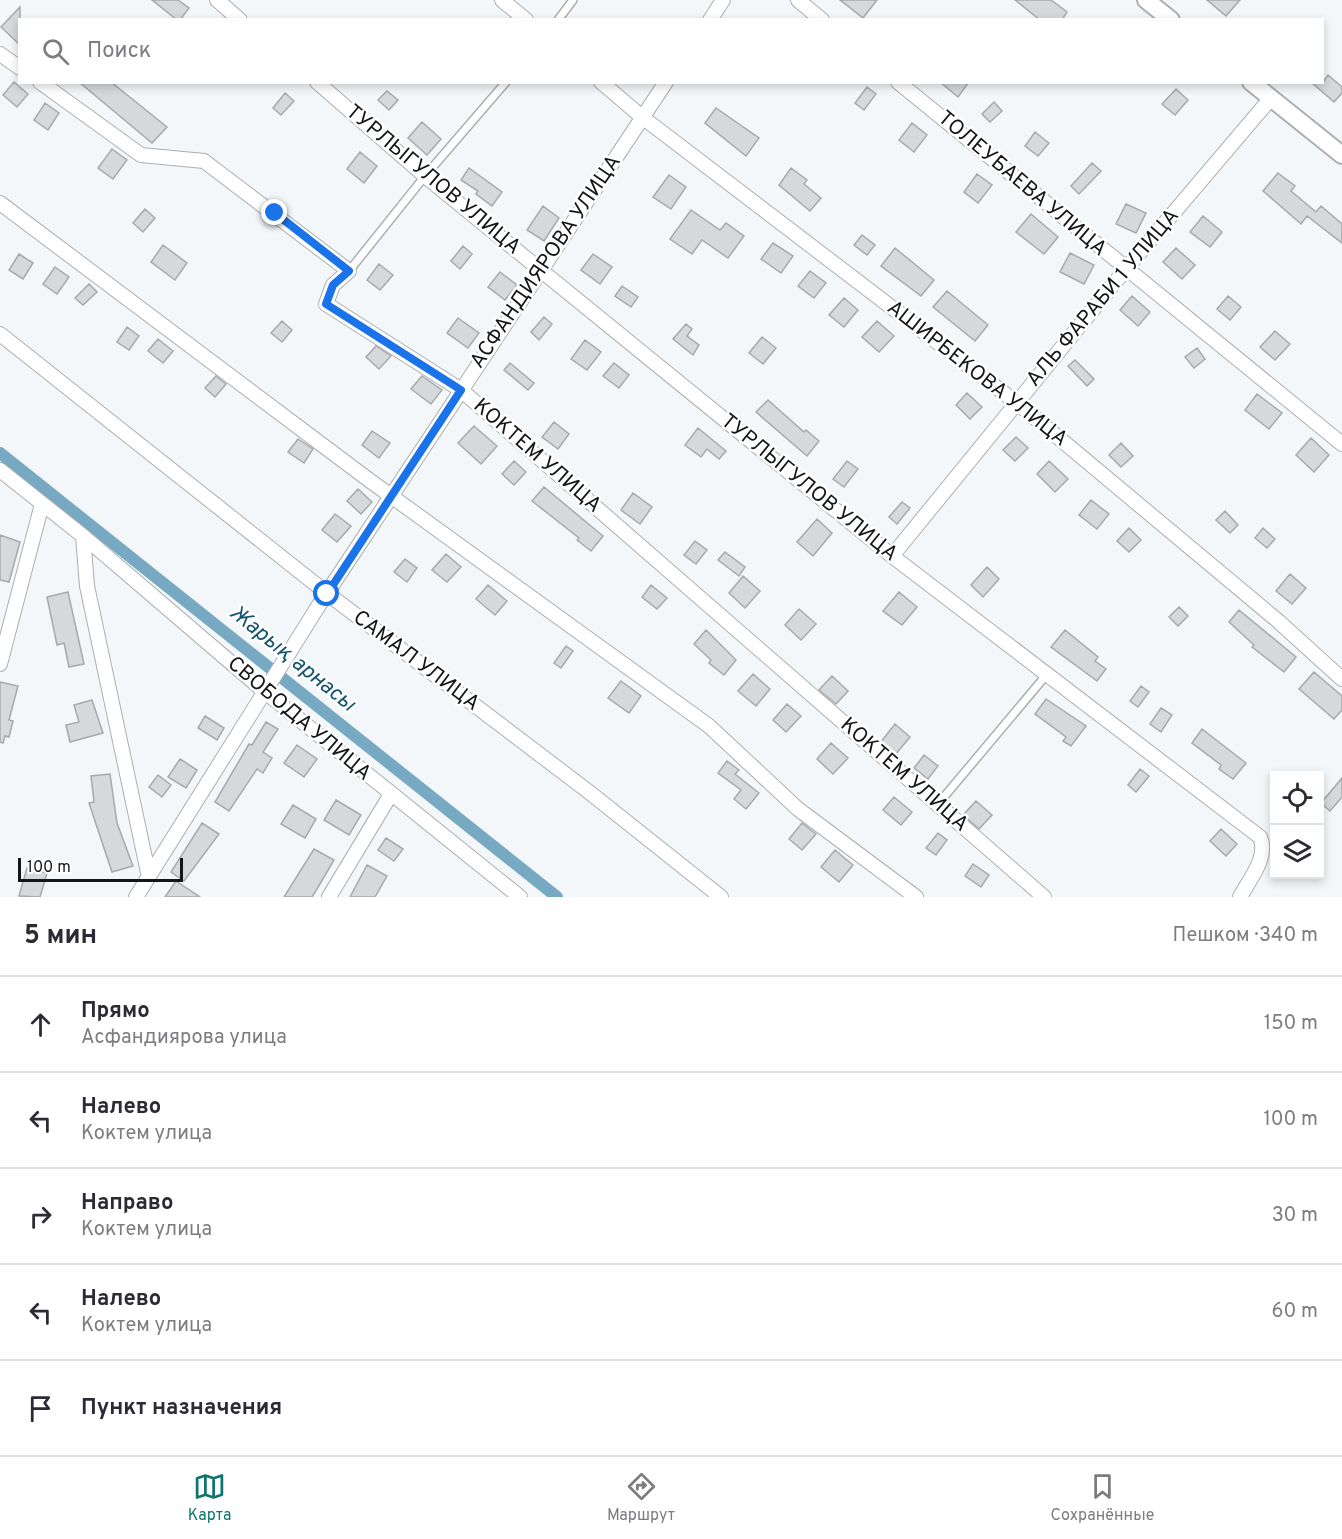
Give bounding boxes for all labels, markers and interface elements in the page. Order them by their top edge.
search box [18,18,1324,84]
icon: search [39,35,72,68]
text: Поиск [87,38,151,65]
street label: ТУРЛЫГУЛОВ УЛИЦА [340,99,526,261]
street label: ТОЛЕУБАЕВА УЛИЦА [932,105,1112,263]
street label: АСФАНДИЯРОВА УЛИЦА [464,150,628,374]
route end [261,199,287,225]
street label: АЛЬ ФАРАБИ 1 УЛИЦА [1021,203,1185,393]
street label: АШИРБЕКОВА УЛИЦА [881,295,1073,453]
street label: КОКТЕМ УЛИЦА [467,393,607,519]
street label: ТУРЛЫГУЛОВ УЛИЦА [715,408,903,568]
route start [313,580,339,606]
water label: Жарық арнасы [224,600,361,718]
street label: САМАЛ УЛИЦА [347,604,485,718]
street label: СВОБОДА УЛИЦА [221,651,377,787]
street label: КОКТЕМ УЛИЦА [834,712,974,838]
map controls [1270,771,1324,879]
button: locate [1270,771,1324,825]
button: layers [1270,825,1324,879]
scale bar [18,855,183,882]
text: 100 m [27,858,71,878]
text: 5 мин [24,920,97,953]
text: Пешком · 340 m [1173,923,1318,949]
text: Прямо [81,998,150,1025]
icon: ahead [24,1008,57,1041]
text: 150 m [1264,1011,1318,1037]
text: Асфандиярова улица [81,1025,287,1051]
text: Налево [81,1094,161,1121]
icon: left [24,1104,57,1137]
text: 100 m [1263,1107,1318,1133]
text: Коктем улица [81,1121,212,1147]
text: Направо [81,1190,173,1217]
icon: right [24,1200,57,1233]
text: 30 m [1272,1203,1318,1229]
text: Коктем улица [81,1217,212,1243]
text: Налево [81,1286,161,1313]
icon: left [24,1296,57,1329]
text: 60 m [1272,1299,1318,1325]
text: Коктем улица [81,1313,212,1339]
icon: arrive [24,1392,57,1425]
text: Пункт назначения [81,1395,282,1422]
tab: Карта [188,1470,232,1526]
tab: Маршрут [607,1470,675,1526]
tab: Сохранённые [1050,1470,1154,1526]

